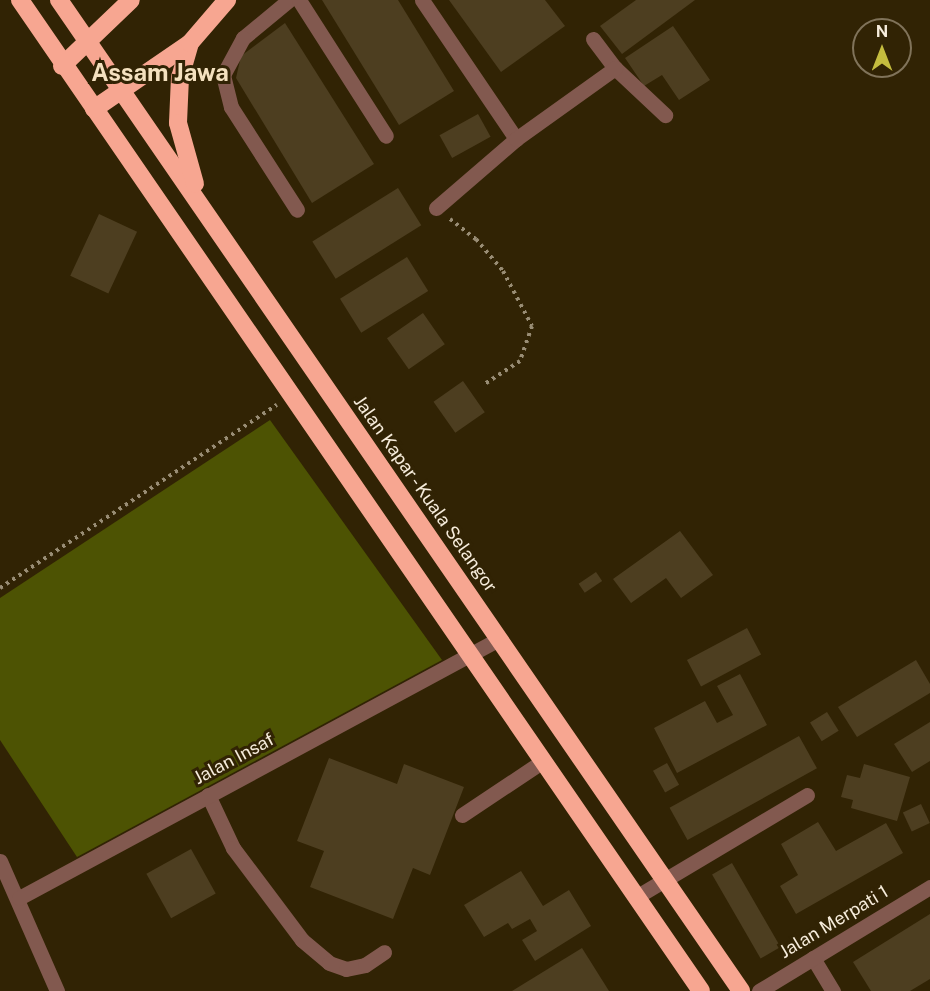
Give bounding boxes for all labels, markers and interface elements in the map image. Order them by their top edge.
north arrow [852,18,912,78]
text: N [876,22,888,41]
district label: Assam Jawa [91,59,229,87]
street label: Jalan Kapar - Kuala Selangor [347,389,503,599]
street label: Jalan Insaf [190,729,278,789]
street label: Jalan Merpati 1 [776,881,892,963]

